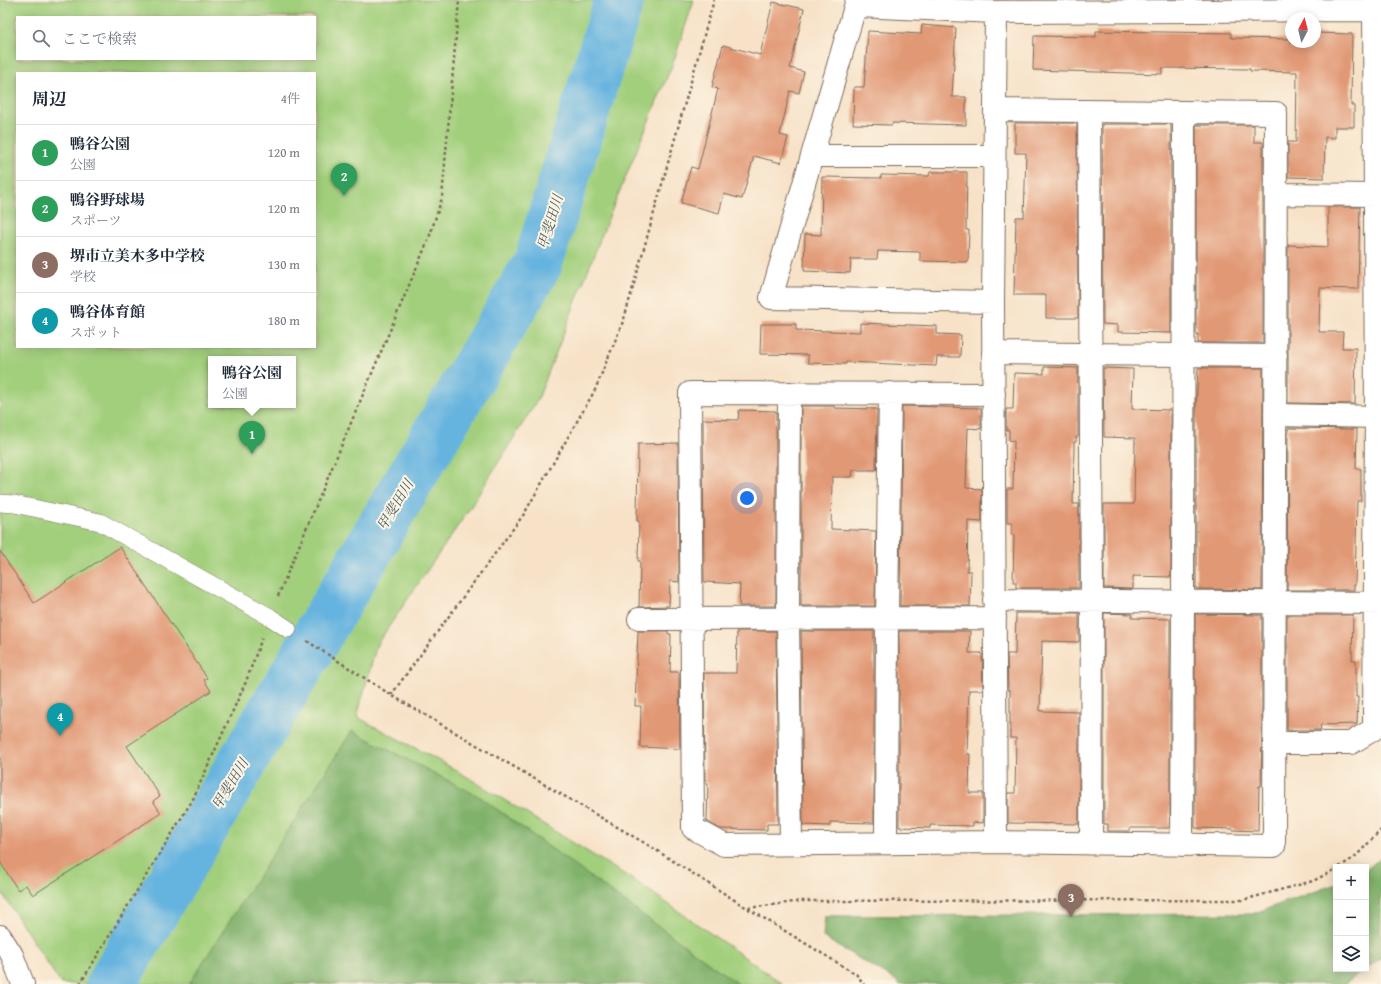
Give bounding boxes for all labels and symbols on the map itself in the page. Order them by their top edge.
north arrow [1285,12,1321,48]
pin: 2 [331,163,357,196]
water label: 甲斐田川 [532,190,568,252]
pin: 1 [239,421,265,454]
water label: 甲斐田川 [372,474,419,534]
your location [737,488,757,508]
pin: 4 [47,703,73,736]
water label: 甲斐田川 [207,753,254,813]
pin: 3 [1058,884,1084,917]

